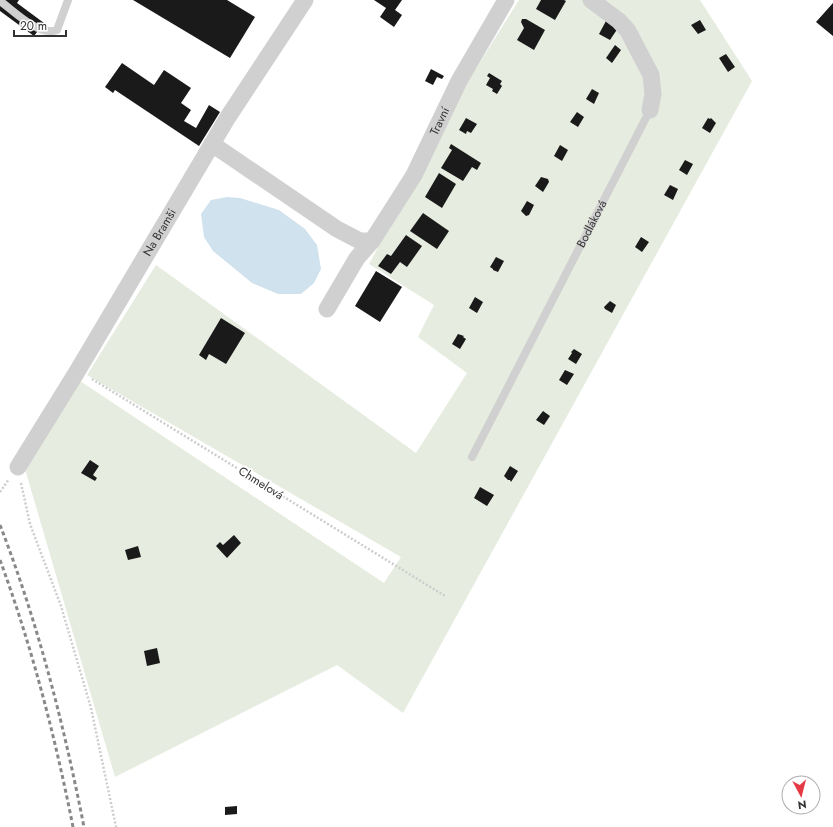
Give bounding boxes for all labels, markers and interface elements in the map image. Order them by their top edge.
scale bar [14,12,66,38]
text: 20 m [20,17,47,35]
street label: Travní [425,103,455,138]
street label: Bodláková [572,197,611,251]
street label: Na Bramši [138,205,181,260]
street label: Chmelová [235,462,287,504]
north arrow [781,775,821,815]
text: N [797,796,808,813]

